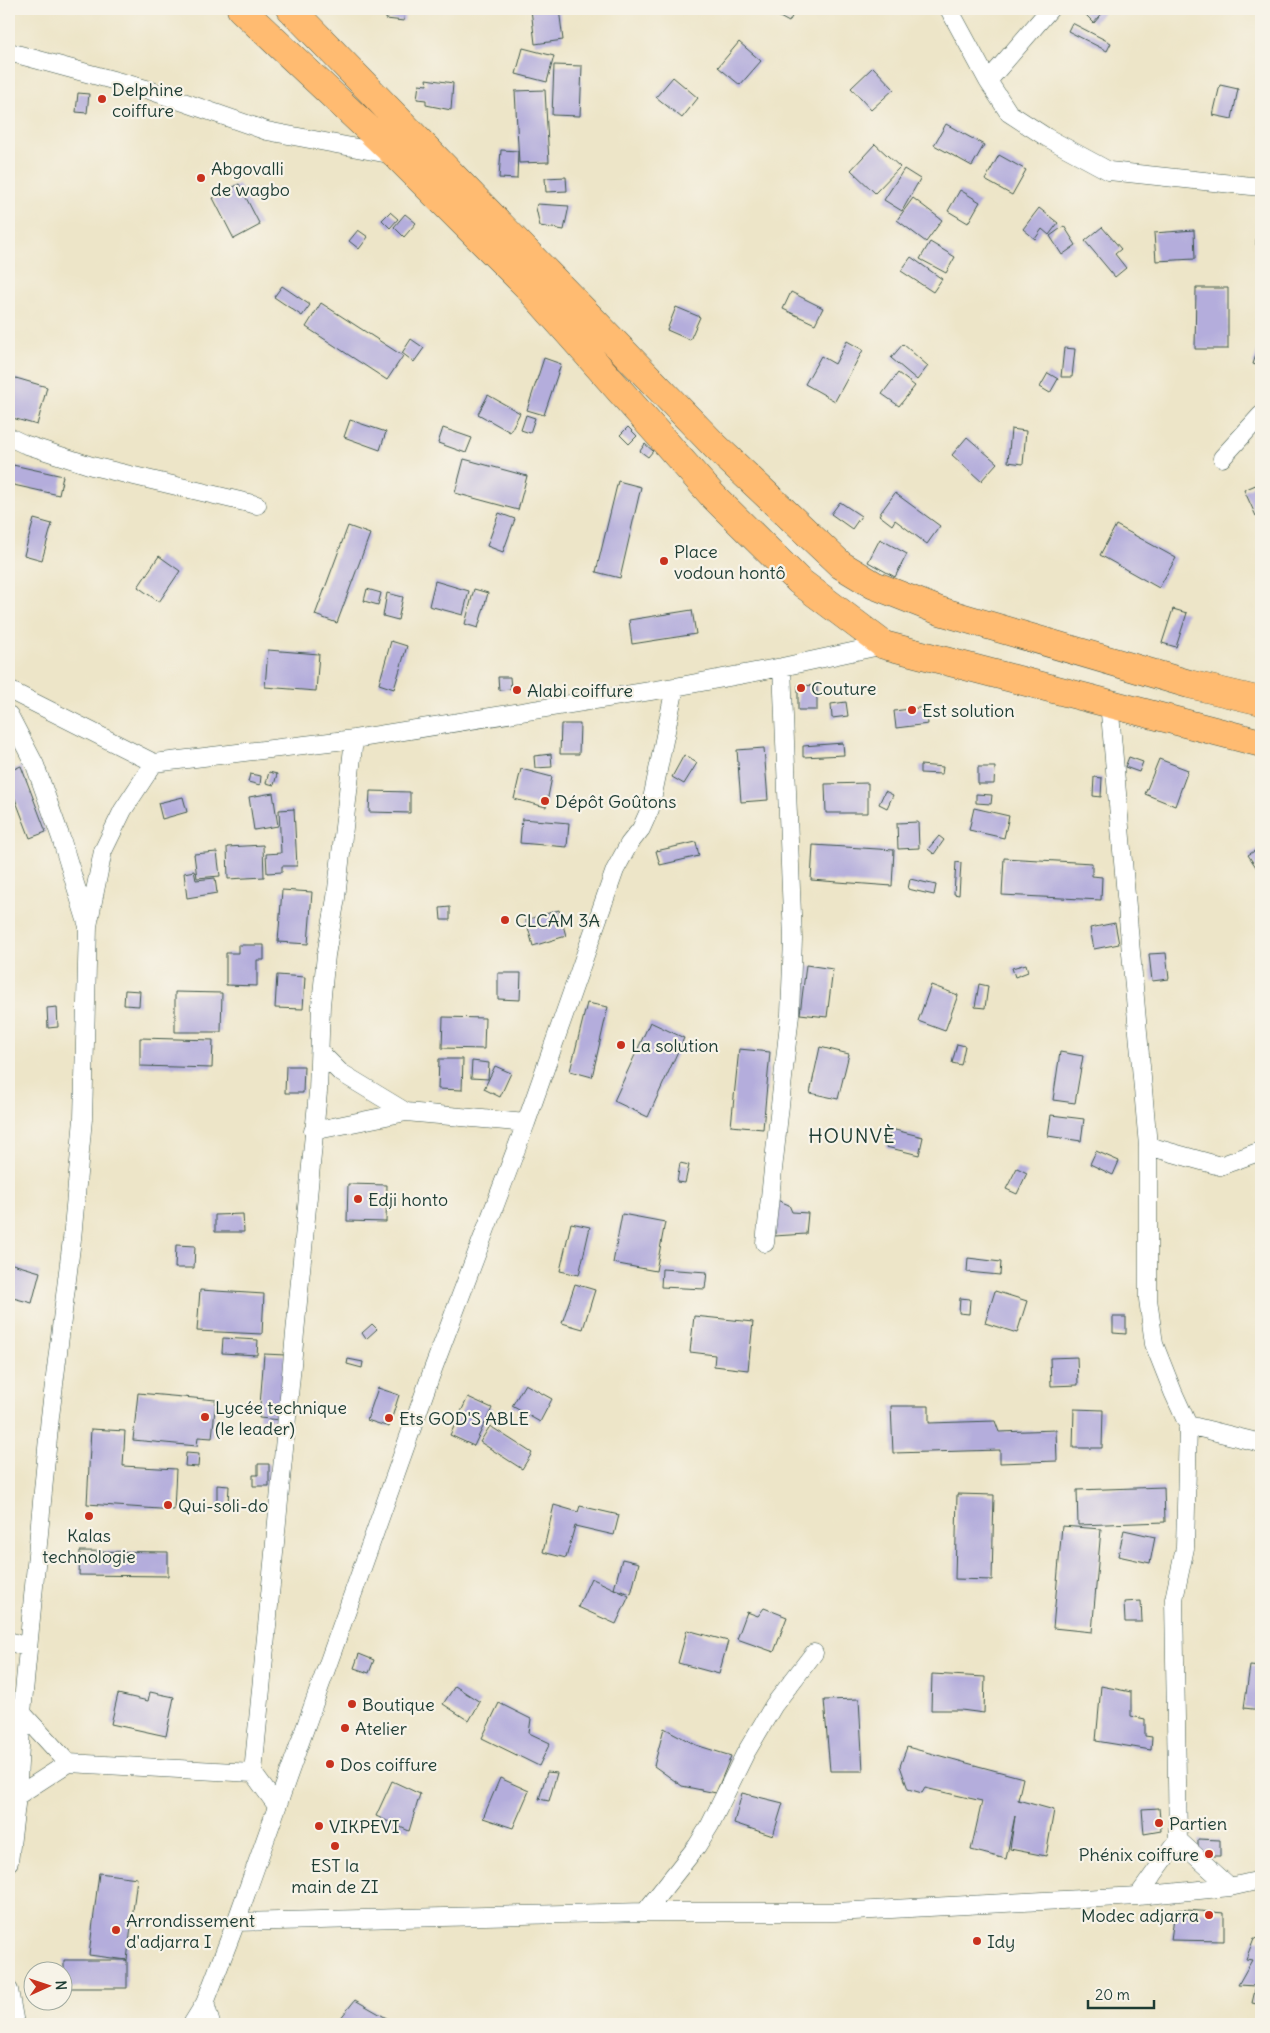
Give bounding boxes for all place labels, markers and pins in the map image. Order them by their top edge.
place label: Delphine coiffure [112,78,183,122]
marker: Delphine coiffure [96,93,108,105]
place label: Abgovalli de wagbo [211,157,290,201]
marker: Abgovalli de wagbo [195,172,207,184]
place label: Place vodoun hontô [674,540,786,584]
marker: Place vodoun hontô [658,555,670,567]
place label: Couture [811,677,876,700]
place label: Alabi coiffure [527,679,633,702]
marker: Couture [795,682,807,694]
marker: Alabi coiffure [511,684,523,696]
place label: Est solution [922,699,1015,722]
marker: Est solution [906,704,918,716]
place label: Dépôt Goûtons [555,790,676,813]
marker: Dépôt Goûtons [539,795,551,807]
place label: CLCAM 3A [515,909,600,932]
marker: CLCAM 3A [499,914,511,926]
place label: La solution [631,1034,719,1057]
marker: La solution [615,1039,627,1051]
place label: Edji honto [368,1188,448,1211]
marker: Edji honto [352,1193,364,1205]
place label: Lycée technique (le leader) [215,1396,347,1440]
place label: Ets GOD'S ABLE [399,1407,529,1430]
marker: Lycée technique (le leader) [199,1411,211,1423]
marker: Ets GOD'S ABLE [383,1412,395,1424]
place label: Qui-soli-do [178,1494,268,1517]
marker: Qui-soli-do [162,1499,174,1511]
marker: Kalas technologie [83,1510,95,1522]
place label: Kalas technologie [42,1524,136,1568]
place label: Boutique [362,1693,435,1716]
marker: Boutique [346,1698,358,1710]
place label: Atelier [355,1717,408,1740]
marker: Atelier [339,1722,351,1734]
place label: Dos coiffure [340,1753,437,1776]
marker: Dos coiffure [324,1758,336,1770]
place label: Partien [1169,1812,1227,1835]
place label: VIKPEVI [329,1815,400,1838]
marker: Partien [1153,1817,1165,1829]
marker: VIKPEVI [313,1820,325,1832]
marker: EST la main de ZI [329,1840,341,1852]
place label: Phénix coiffure [1079,1843,1199,1866]
marker: Phénix coiffure [1203,1848,1215,1860]
place label: EST la main de ZI [291,1854,379,1898]
place label: Modec adjarra [1081,1904,1199,1927]
place label: Arrondissement d'adjarra I [126,1909,255,1953]
marker: Modec adjarra [1203,1909,1215,1921]
marker: Arrondissement d'adjarra I [110,1924,122,1936]
place label: Idy [987,1930,1015,1953]
marker: Idy [971,1935,983,1947]

